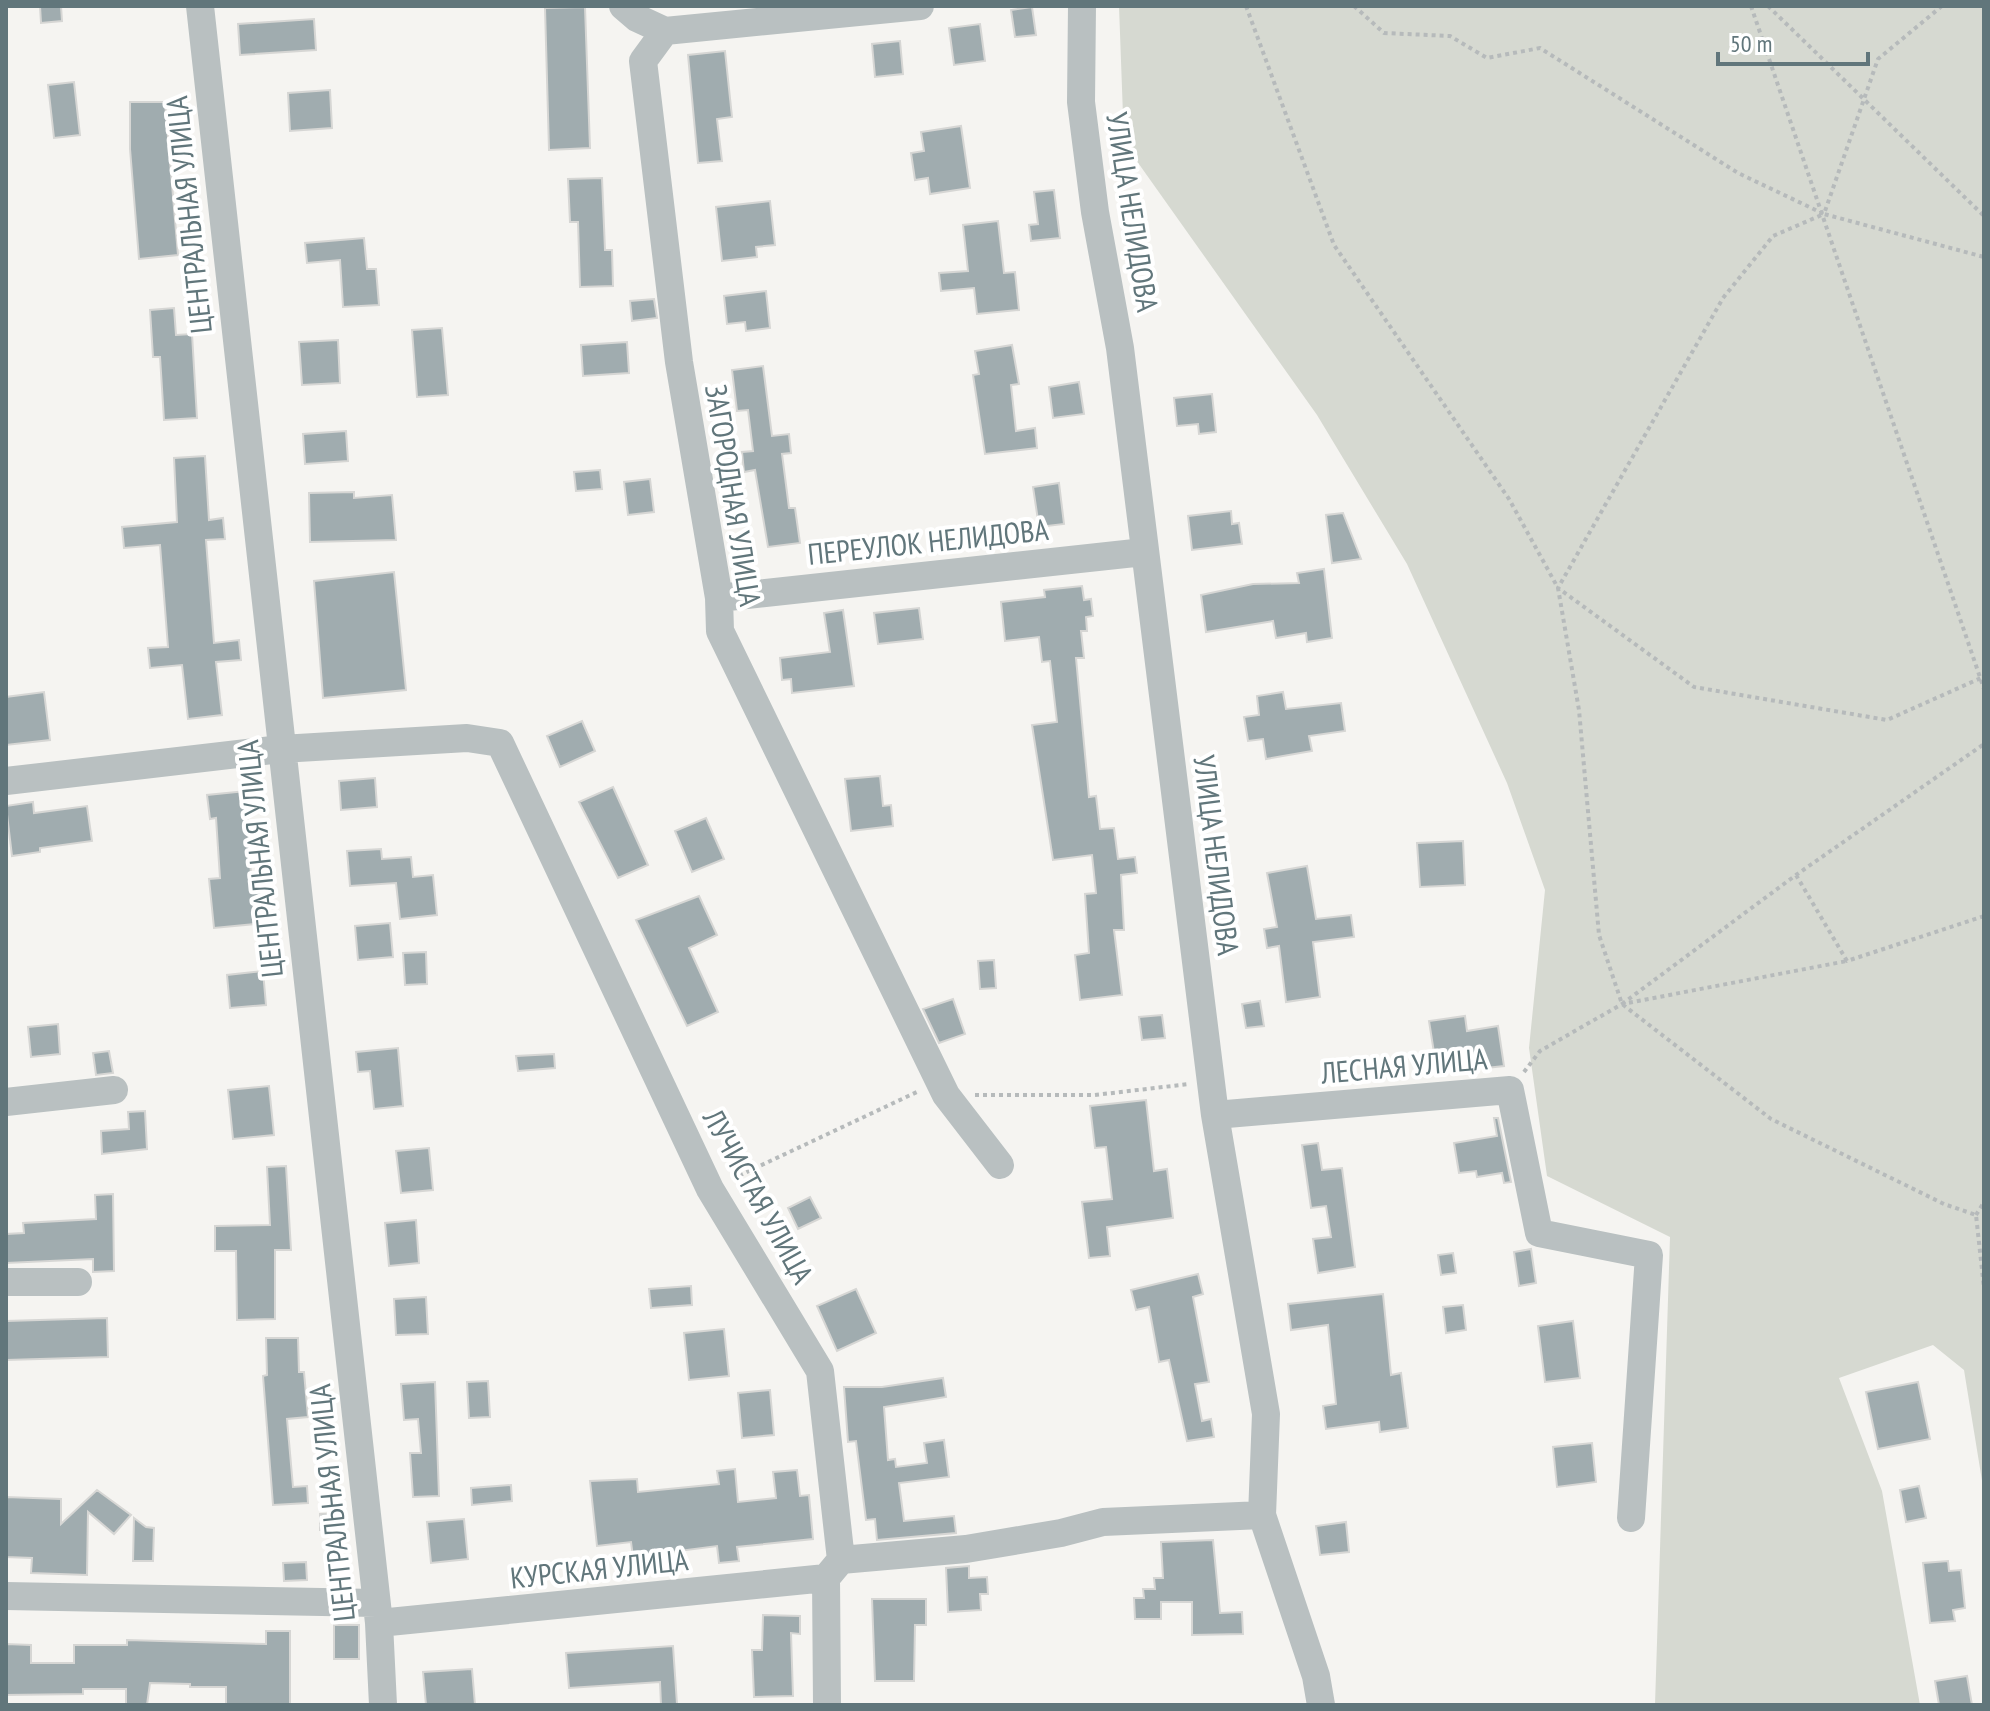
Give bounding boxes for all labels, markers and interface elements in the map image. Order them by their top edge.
scale bar [1718,16,1868,66]
text: 50 m [1730,28,1772,59]
street label: ЦЕНТРАЛЬНАЯ УЛИЦА [156,94,220,336]
street label: УЛИЦА НЕЛИДОВА [1098,109,1168,315]
street label: ЗАГОРОДНАЯ УЛИЦА [697,381,771,609]
street label: ПЕРЕУЛОК НЕЛИДОВА [806,509,1051,573]
street label: ЦЕНТРАЛЬНАЯ УЛИЦА [227,738,291,980]
street label: УЛИЦА НЕЛИДОВА [1185,753,1249,958]
street label: ЛЕСНАЯ УЛИЦА [1318,1038,1490,1092]
street label: ЛУЧИСТАЯ УЛИЦА [695,1101,823,1291]
street label: ЦЕНТРАЛЬНАЯ УЛИЦА [299,1382,363,1624]
street label: КУРСКАЯ УЛИЦА [508,1539,691,1597]

